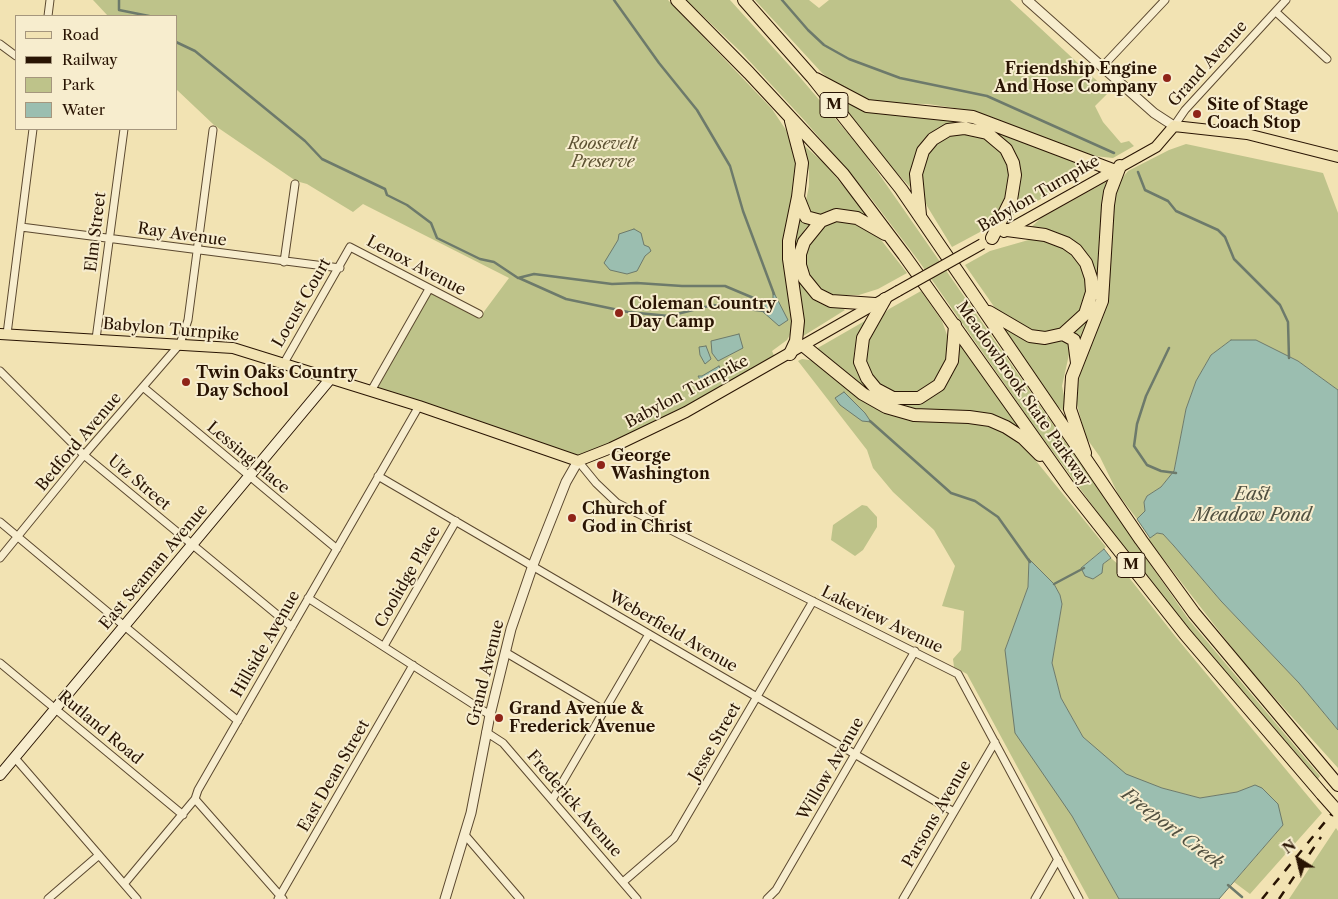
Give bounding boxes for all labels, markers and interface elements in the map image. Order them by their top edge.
legend [15,15,178,130]
street label: Grand Avenue [1164,17,1252,111]
text: Road [62,25,99,44]
text: Railway [62,50,118,69]
place label: Friendship Engine And Hose Company [994,59,1157,97]
marker: Friendship Engine And Hose Company [1161,72,1173,84]
text: Park [62,75,95,94]
road number: M [820,92,848,118]
place label: Site of Stage Coach Stop [1207,95,1308,133]
text: Water [62,100,105,119]
marker: Site of Stage Coach Stop [1191,108,1203,120]
park label: Roosevelt Preserve [568,134,638,172]
street label: Babylon Turnpike [975,151,1103,237]
street label: Elm Street [82,191,110,273]
street label: Ray Avenue [136,219,228,251]
street label: Lenox Avenue [363,232,469,300]
street label: Locust Court [269,255,335,351]
place label: Coleman Country Day Camp [629,294,776,332]
street label: Meadowbrook State Parkway [952,298,1094,490]
marker: Coleman Country Day Camp [613,307,625,319]
street label: Babylon Turnpike [102,314,240,346]
street label: Babylon Turnpike [622,351,752,433]
place label: Twin Oaks Country Day School [196,363,357,401]
marker: Twin Oaks Country Day School [180,376,192,388]
street label: Bedford Avenue [32,389,126,495]
street label: Lessing Place [203,418,293,498]
place label: George Washington [611,446,710,484]
street label: Utz Street [104,451,174,515]
marker: George Washington [595,459,607,471]
water label: East Meadow Pond [1193,484,1311,526]
place label: Church of God in Christ [582,499,692,537]
street label: East Seaman Avenue [96,500,212,634]
marker: Church of God in Christ [566,512,578,524]
street label: Coolidge Place [371,523,445,631]
road number: M [1117,552,1145,578]
street label: Lakeview Avenue [818,582,946,658]
street label: Hillside Avenue [228,587,304,701]
street label: Weberfield Avenue [605,587,741,677]
street label: Grand Avenue [464,618,508,728]
street label: Rutland Road [54,687,146,769]
place label: Grand Avenue & Frederick Avenue [509,699,655,737]
street label: Jesse Street [685,700,745,784]
marker: Grand Avenue & Frederick Avenue [493,712,505,724]
street label: Willow Avenue [794,714,868,824]
street label: East Dean Street [294,717,374,835]
street label: Frederick Avenue [522,747,626,861]
street label: Parsons Avenue [899,757,975,871]
water label: Freeport Creek [1117,784,1227,874]
north arrow [1273,834,1323,884]
text: N [1279,836,1299,858]

